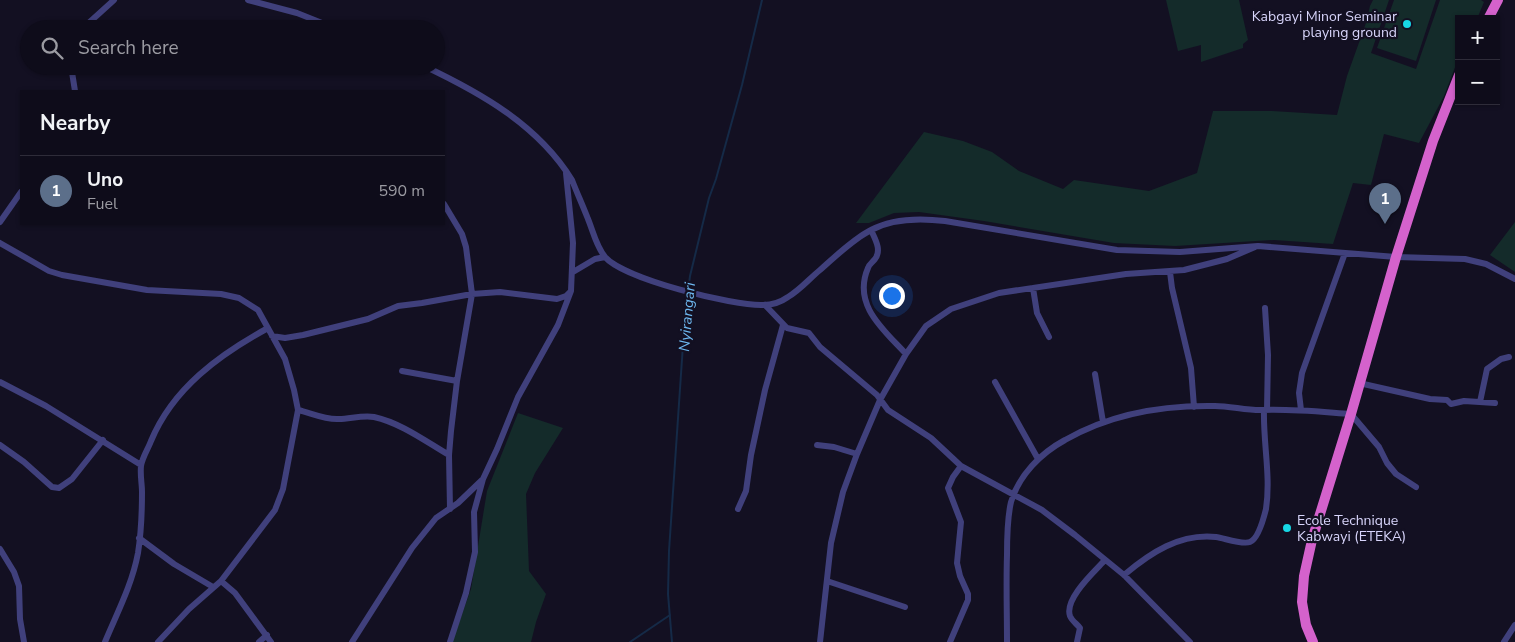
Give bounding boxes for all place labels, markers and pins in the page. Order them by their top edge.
place label: Kabgayi Minor Seminar playing ground [1252,7,1397,42]
marker: Kabgayi Minor Seminar playing ground [1401,18,1413,30]
pin: 1 [1369,183,1401,224]
place label: Ecole Technique Kabwayi (ETEKA) [1297,511,1406,546]
marker: Ecole Technique Kabwayi (ETEKA) [1281,522,1293,534]

